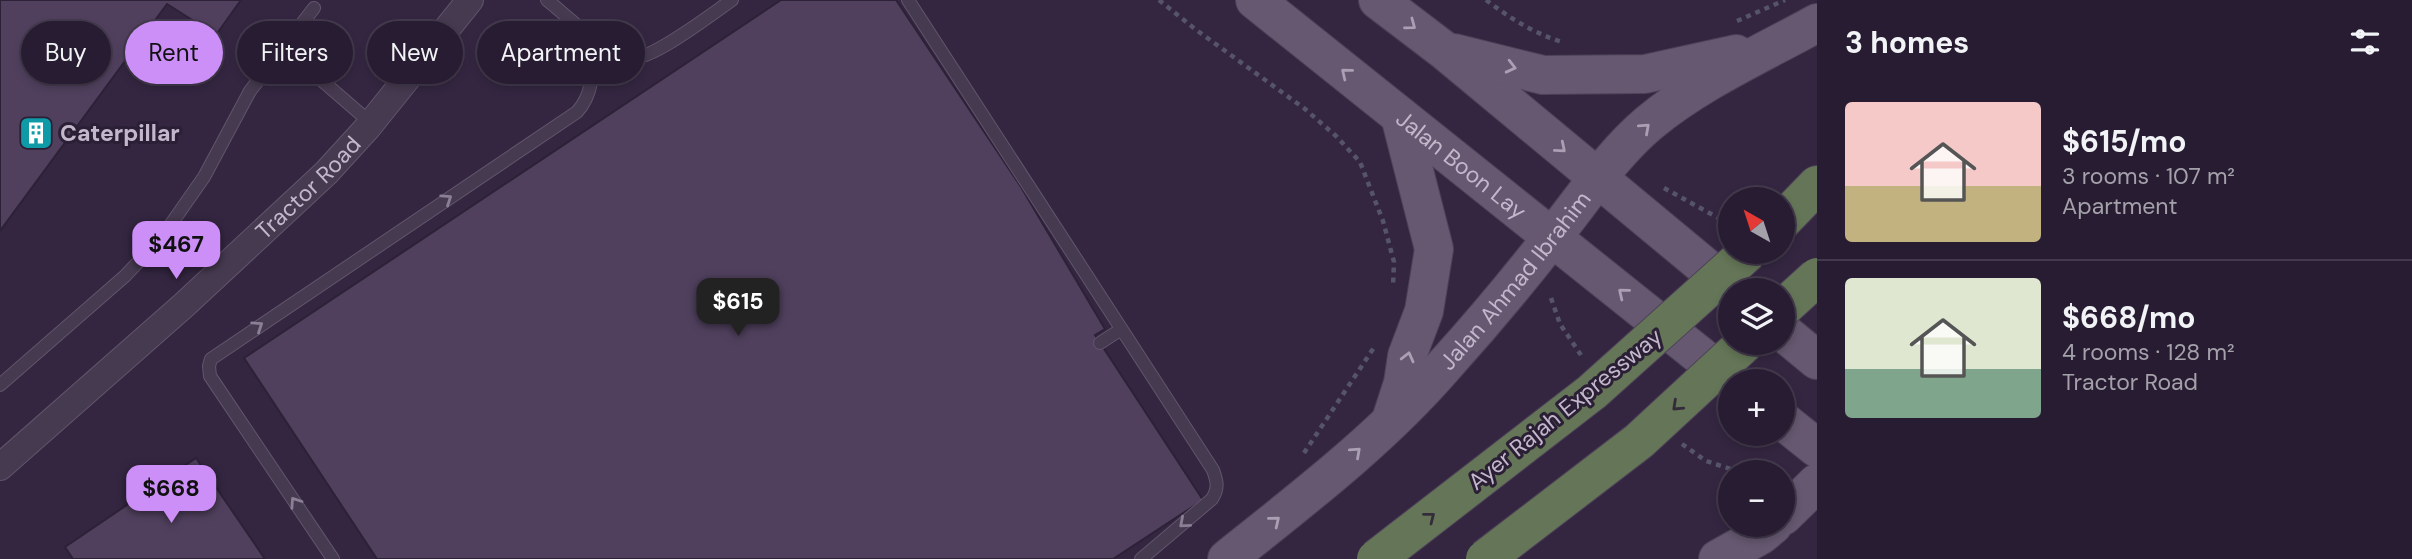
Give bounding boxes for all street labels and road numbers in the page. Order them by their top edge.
street label: Jalan Boon Lay [1390,104,1533,226]
street label: Tractor Road [249,130,367,246]
street label: Jalan Ahmad Ibrahim [1433,185,1597,376]
street label: Ayer Rajah Expressway [1462,321,1668,497]

